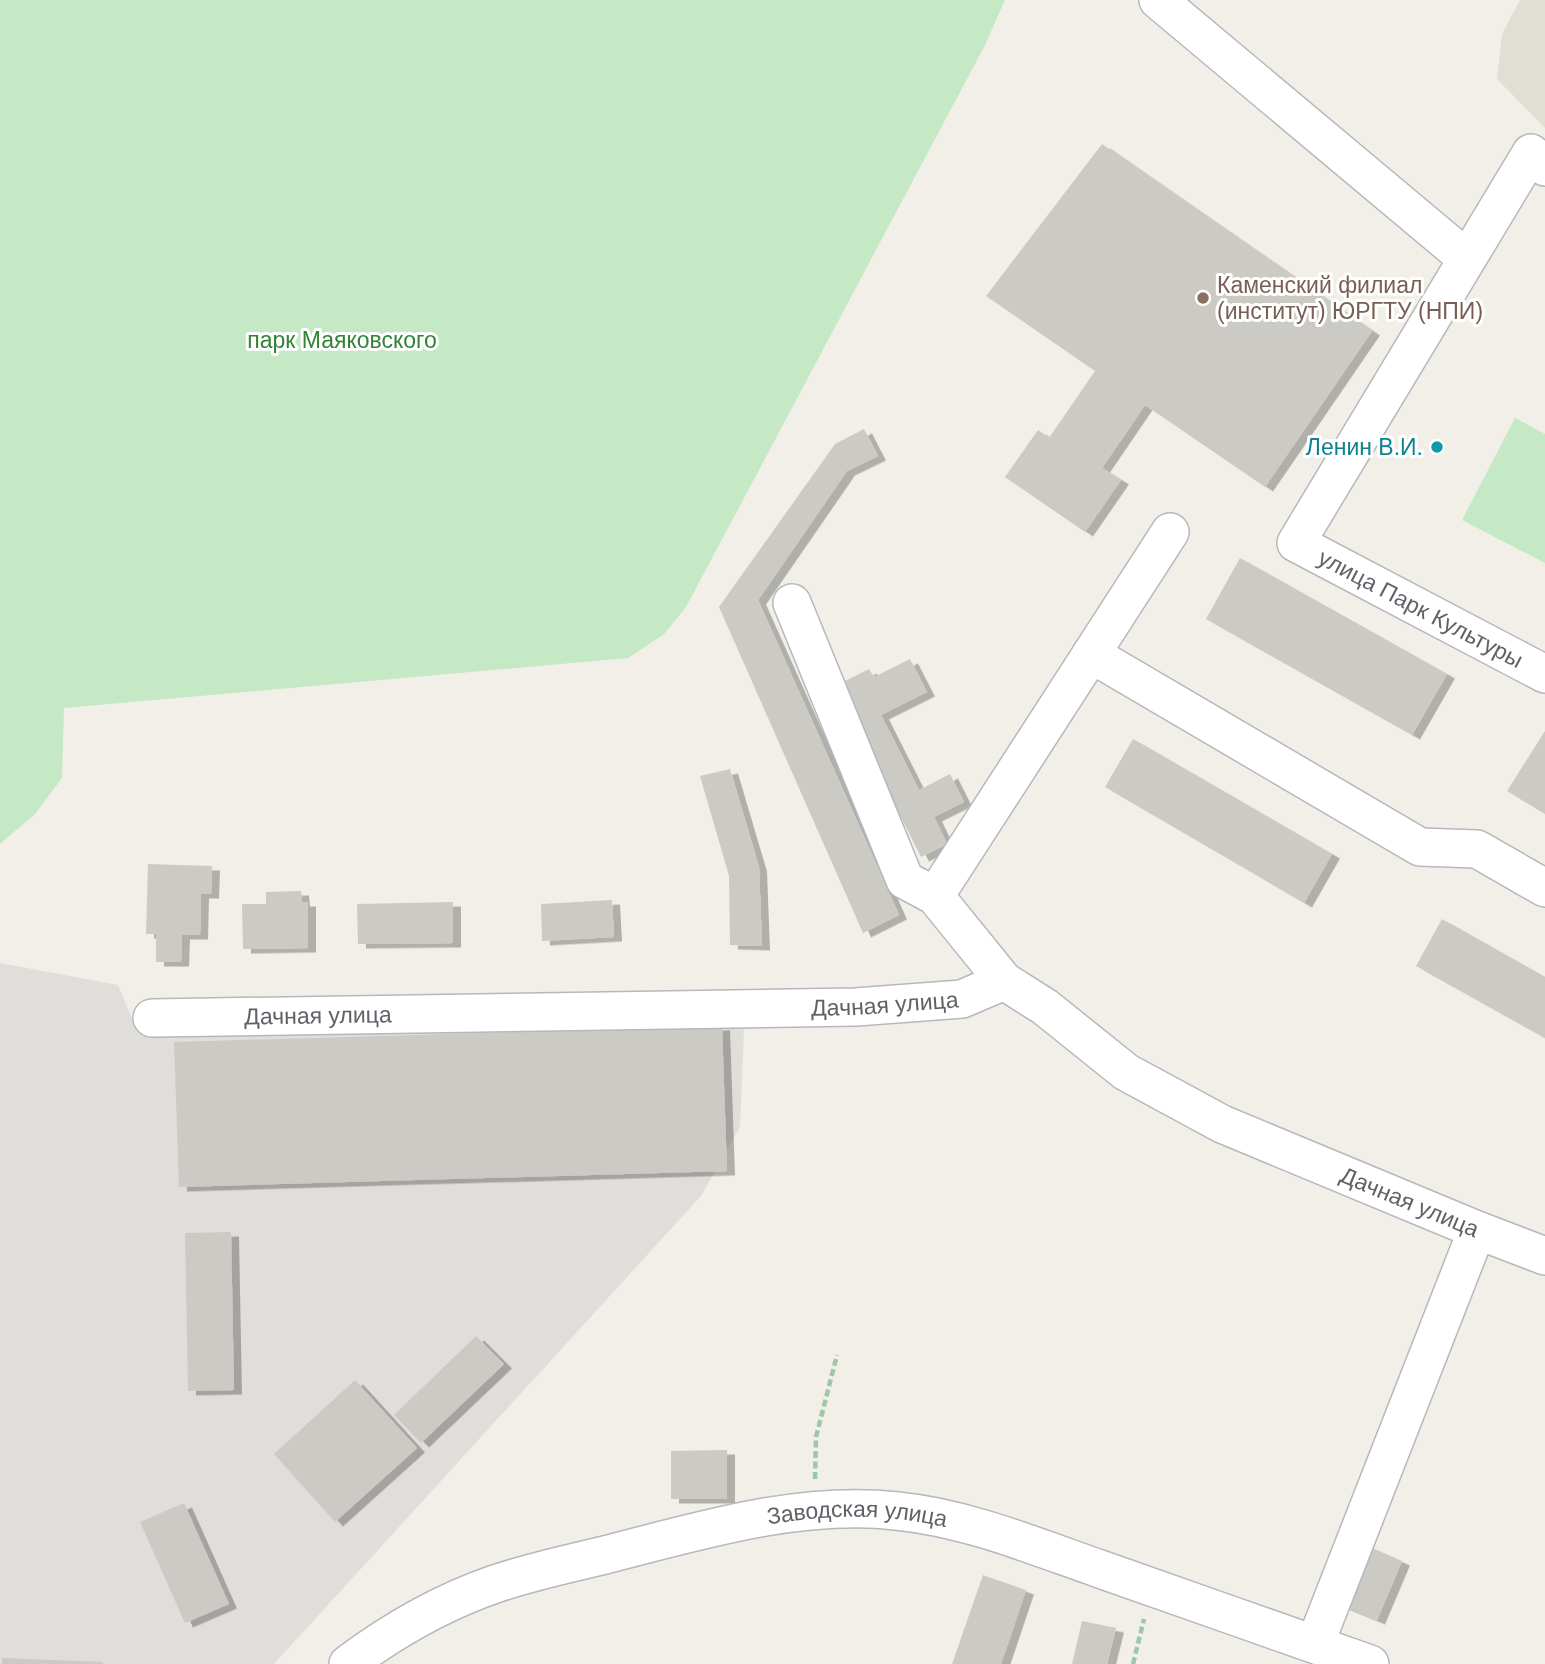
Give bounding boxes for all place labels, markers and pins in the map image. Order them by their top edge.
place label: Каменский филиал (институт) ЮРГТУ (НПИ) [1217,272,1483,324]
marker: Каменский филиал (институт) ЮРГТУ (НПИ) [1195,290,1211,306]
place label: Ленин В.И. [1306,434,1423,460]
marker: Ленин В.И. [1429,439,1445,455]

